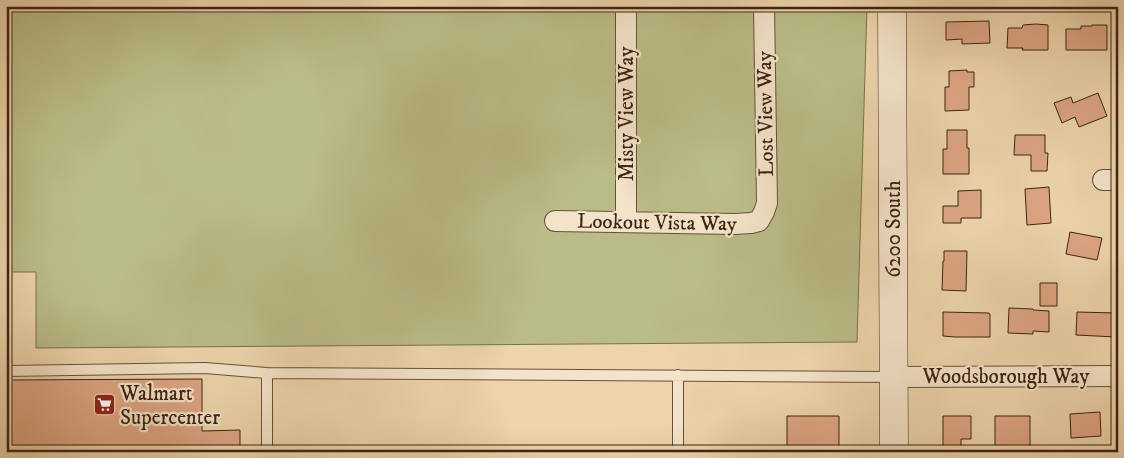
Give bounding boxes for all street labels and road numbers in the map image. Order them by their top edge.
street label: Misty View Way [614,46,640,181]
street label: Lost View Way [752,50,780,177]
street label: 6200 South [881,180,907,278]
street label: Lookout Vista Way [577,209,738,237]
street label: Woodsborough Way [922,364,1090,390]

